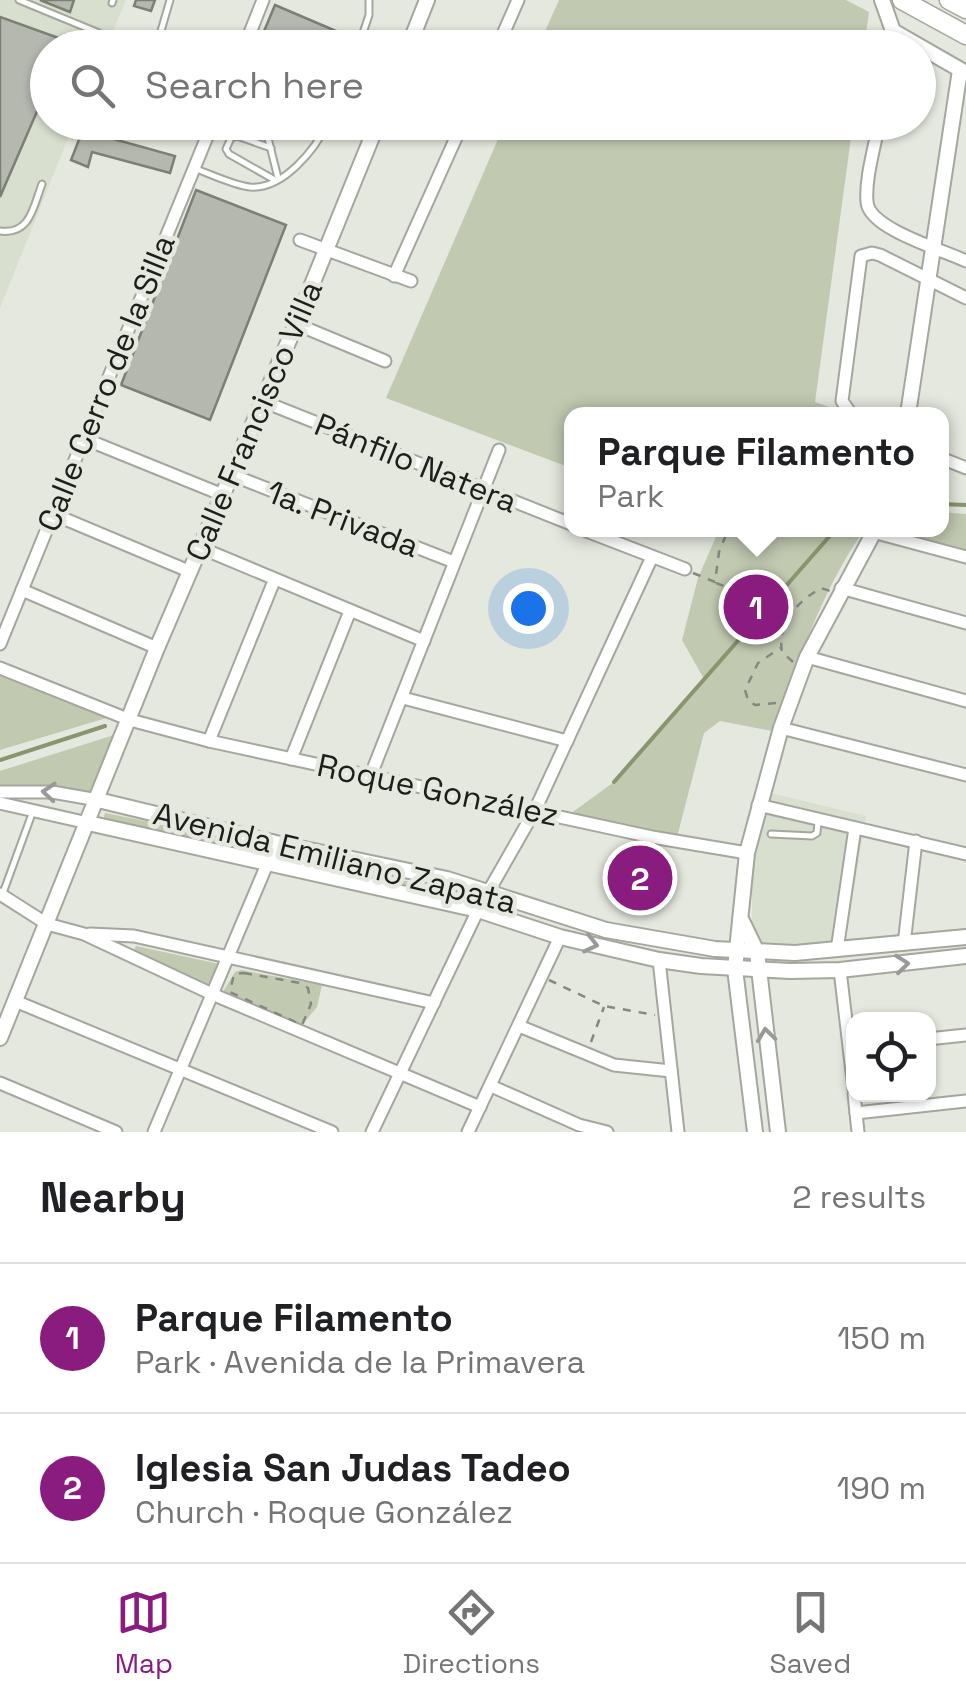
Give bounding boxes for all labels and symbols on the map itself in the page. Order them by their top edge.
street label: Calle Cerro de la Silla [28,229,184,537]
street label: Calle Francisco Villa [177,275,331,567]
street label: Pánfilo Natera [309,404,523,522]
street label: 1a. Privada [261,472,425,566]
pin: 1 [724,570,788,644]
your location [503,583,554,634]
street label: Roque González [314,745,562,835]
one-way arrow [41,782,57,804]
street label: Avenida Emiliano Zapata [149,794,521,922]
pin: 2 [608,840,672,916]
one-way arrow [582,932,599,953]
one-way arrow [895,953,911,975]
one-way arrow [756,1027,777,1043]

